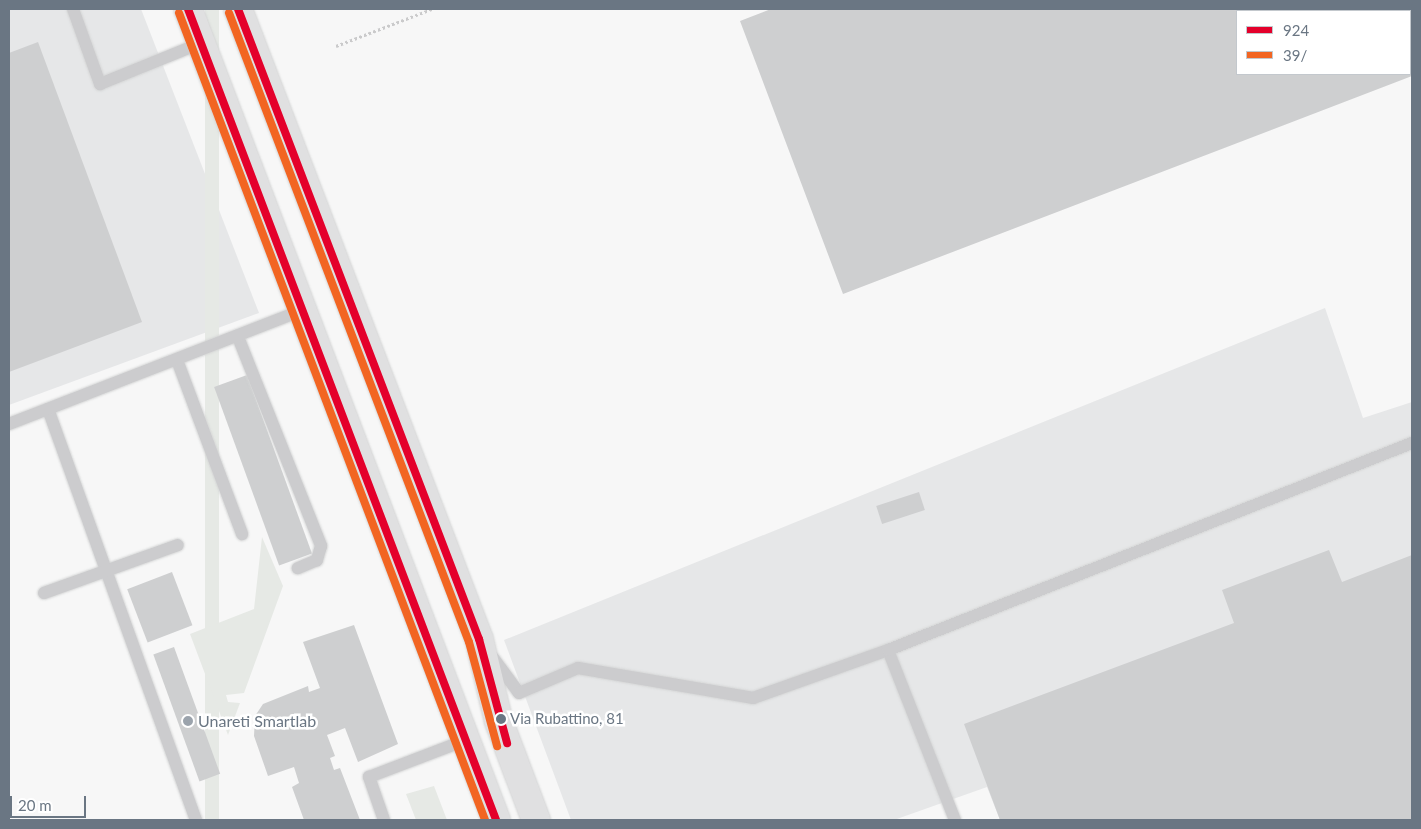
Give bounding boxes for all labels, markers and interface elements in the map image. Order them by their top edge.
legend [1236,10,1411,75]
text: 924 [1283,21,1309,39]
text: 39/ [1283,46,1307,64]
place label: Via Rubattino, 81 [510,710,624,728]
place label: Unareti Smartlab [198,711,316,731]
marker: Via Rubattino, 81 [496,714,506,724]
marker: Unareti Smartlab [182,715,194,727]
scale bar [12,786,89,818]
text: 20 m [18,796,52,814]

